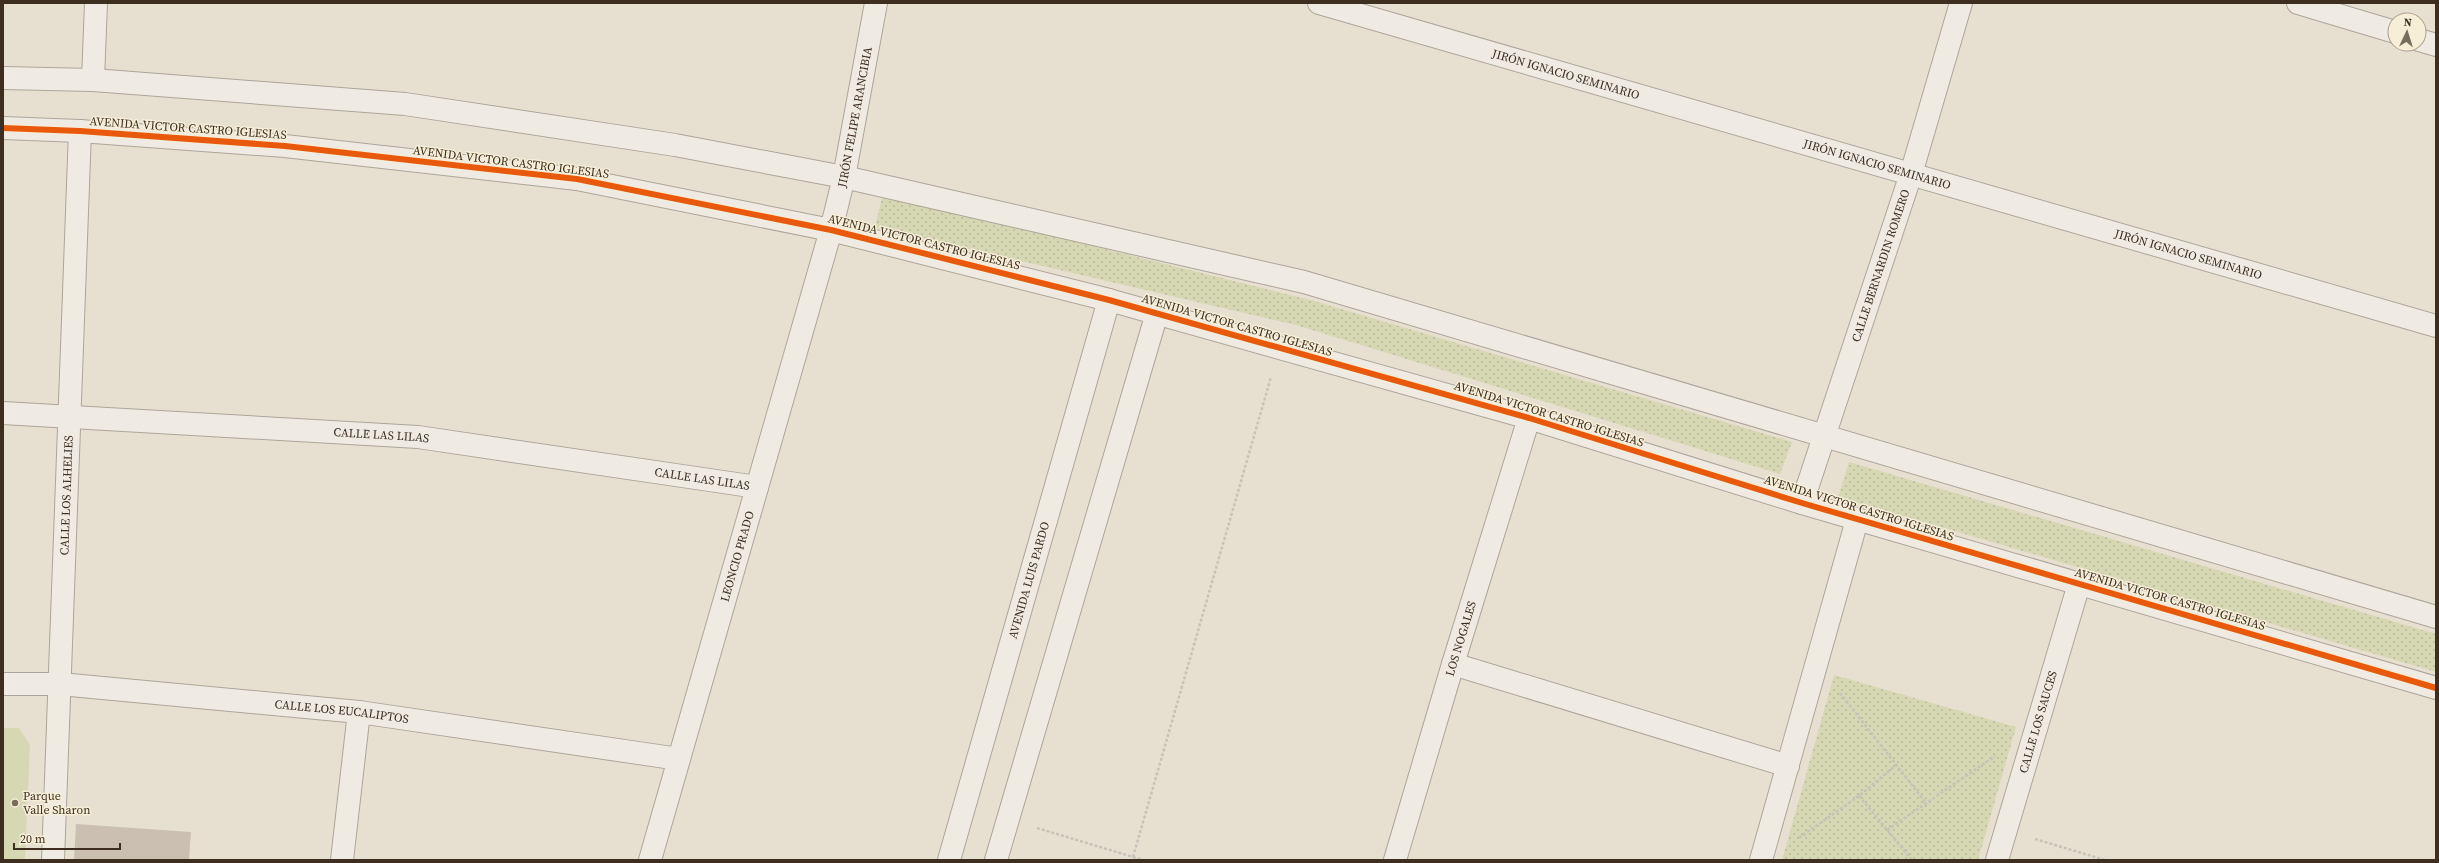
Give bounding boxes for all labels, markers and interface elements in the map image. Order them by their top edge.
north arrow [2387,12,2427,52]
text: N [2403,15,2412,30]
street label: JIRÓN FELIPE ARANCIBIA [833,45,876,190]
street label: JIRÓN IGNACIO SEMINARIO [1489,45,1642,103]
street label: AVENIDA VICTOR CASTRO IGLESIAS [89,113,287,143]
street label: JIRÓN IGNACIO SEMINARIO [1801,135,1953,193]
street label: AVENIDA VICTOR CASTRO IGLESIAS [412,142,610,182]
street label: CALLE BERNARDIN ROMERO [1848,187,1913,344]
street label: AVENIDA VICTOR CASTRO IGLESIAS [826,210,1022,274]
street label: JIRÓN IGNACIO SEMINARIO [2112,225,2264,283]
street label: AVENIDA VICTOR CASTRO IGLESIAS [1140,290,1334,360]
street label: AVENIDA VICTOR CASTRO IGLESIAS [1452,377,1646,451]
street label: CALLE LAS LILAS [333,424,430,447]
street label: CALLE LOS ALHELIES [56,435,77,556]
street label: CALLE LAS LILAS [654,464,751,494]
street label: AVENIDA VICTOR CASTRO IGLESIAS [1762,471,1956,545]
street label: LEONCIO PRADO [717,509,758,604]
street label: AVENIDA LUIS PARDO [1005,520,1053,641]
street label: AVENIDA VICTOR CASTRO IGLESIAS [2073,564,2267,634]
street label: LOS NOGALES [1442,599,1480,678]
street label: CALLE LOS SAUCES [2015,669,2061,775]
street label: CALLE LOS EUCALIPTOS [274,696,410,727]
place label: Parque Valle Sharon [23,788,90,818]
marker: Parque Valle Sharon [10,798,20,808]
scale bar [14,825,120,851]
text: 20 m [20,831,46,847]

